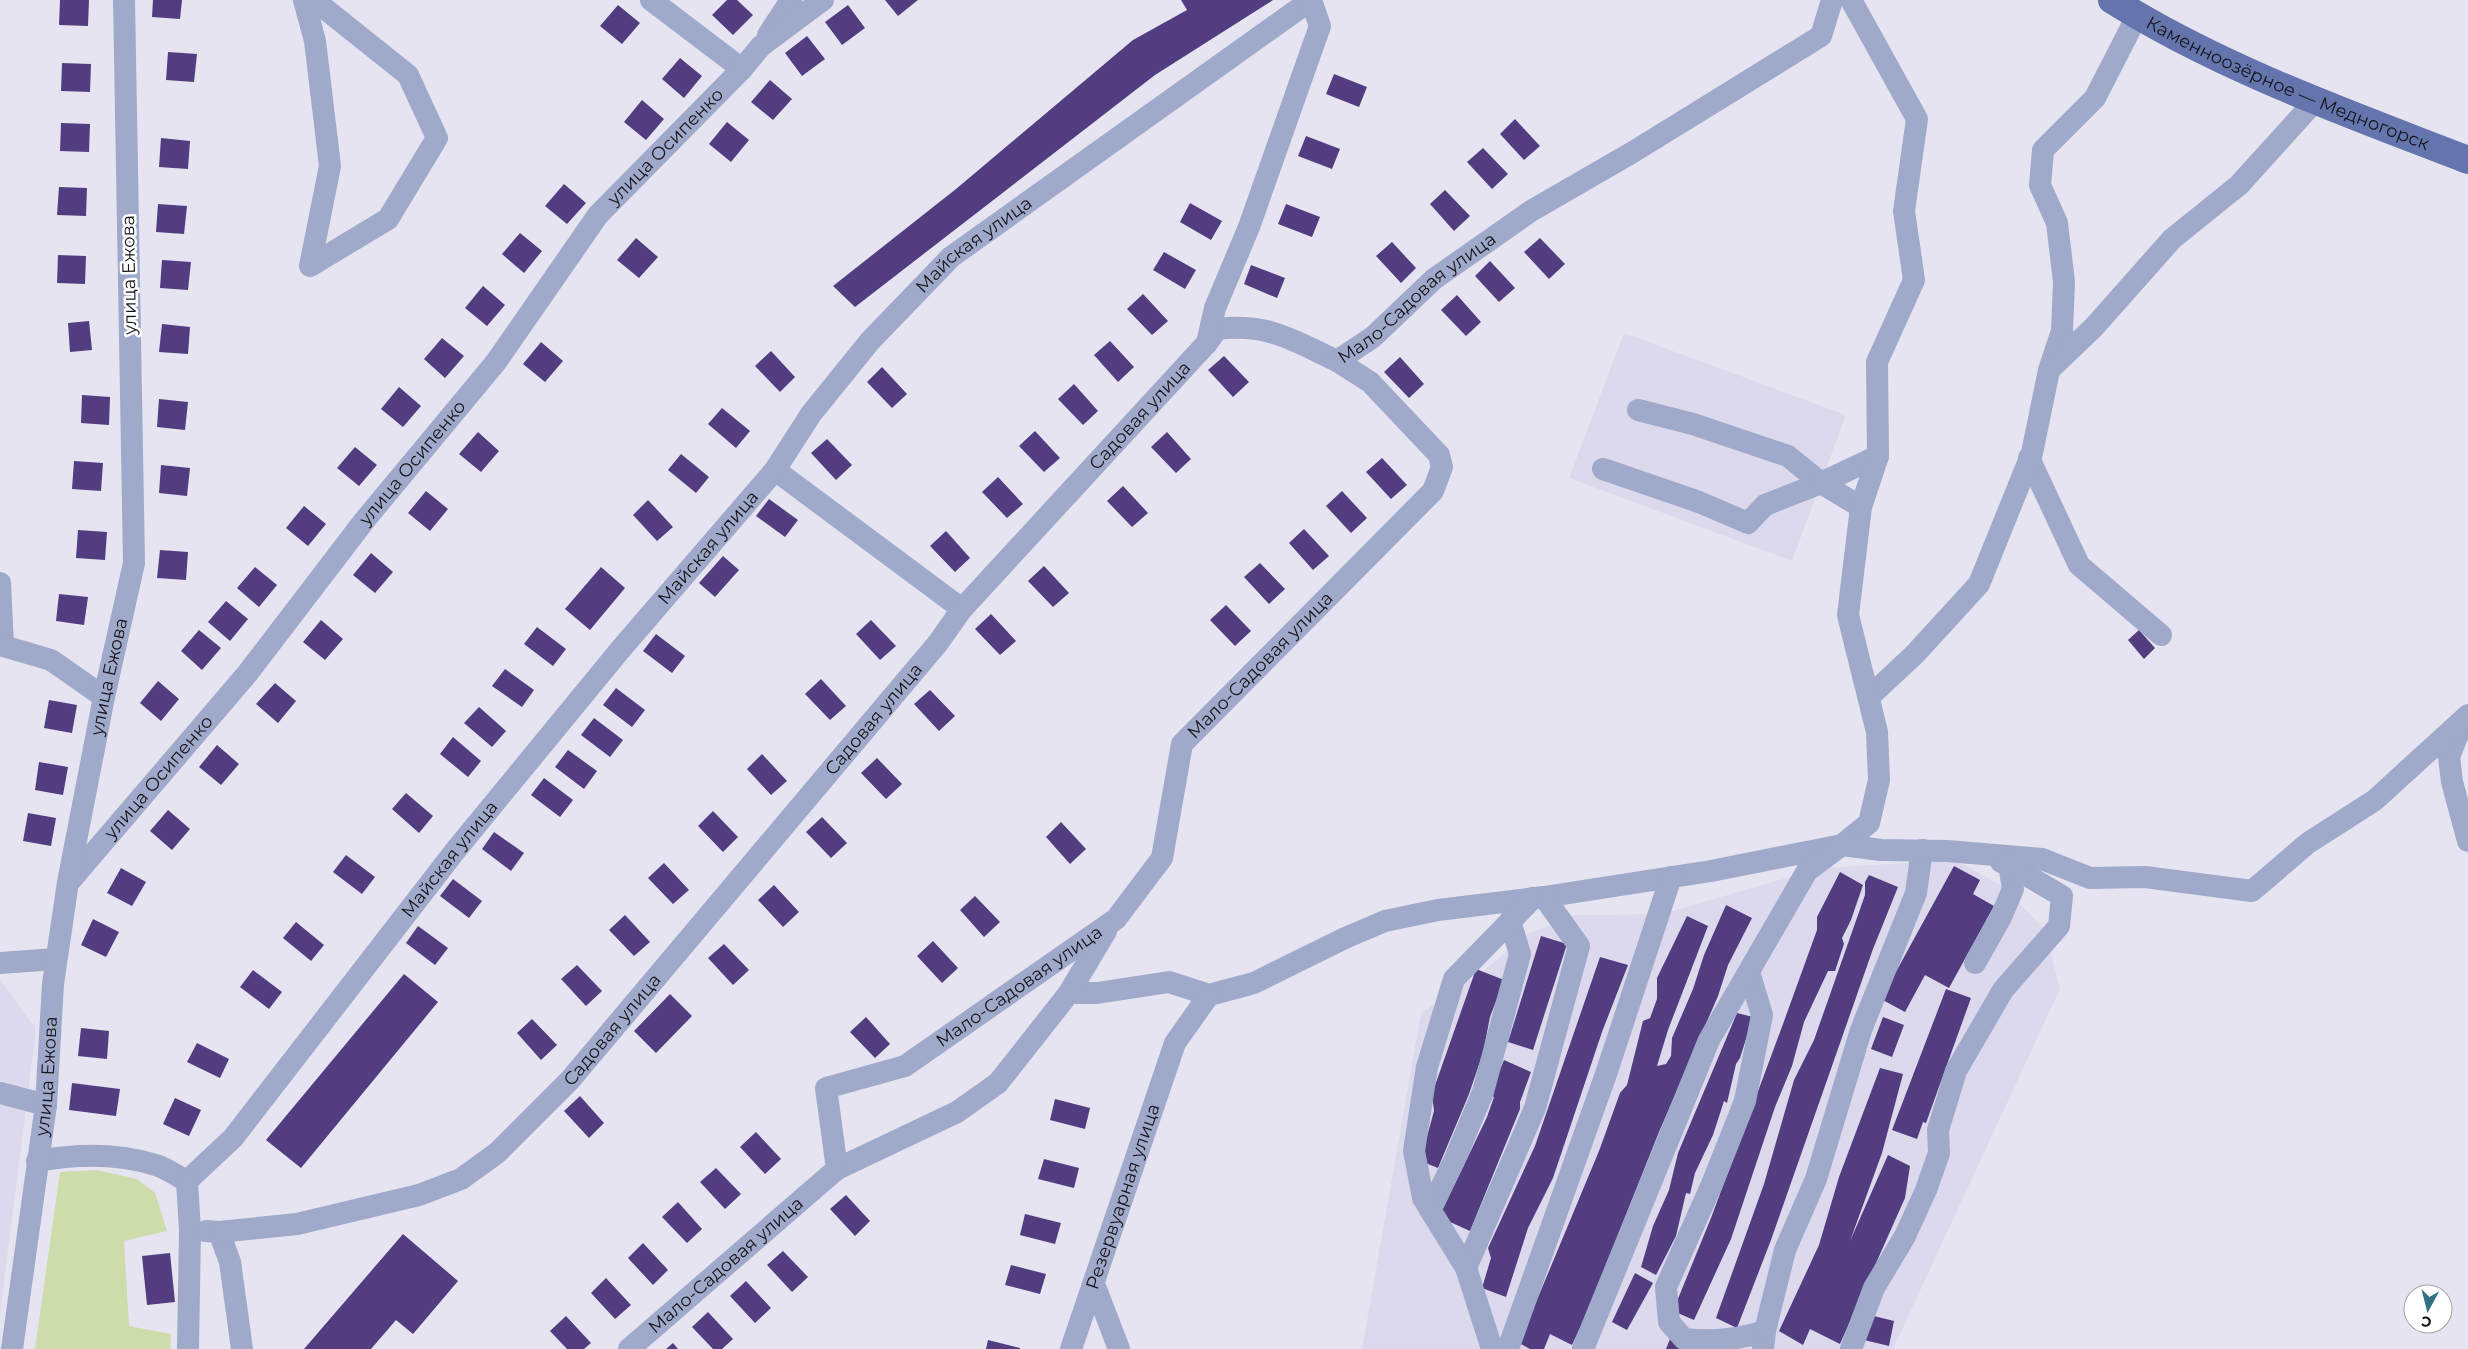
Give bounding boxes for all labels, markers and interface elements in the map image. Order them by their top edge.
street label: Каменноозёрное — Медногорск [2142,12,2433,155]
street label: улица Осипенко [602,83,728,211]
street label: Майская улица [911,192,1036,298]
street label: улица Ежова [117,215,141,336]
street label: Мало-Садовая улица [1333,228,1500,368]
street label: Садовая улица [1085,357,1195,475]
street label: улица Осипенко [353,396,471,531]
street label: Майская улица [653,486,763,609]
street label: Мало-Садовая улица [1183,587,1338,743]
street label: улица Ежова [86,616,132,739]
street label: Садовая улица [820,659,927,780]
street label: улица Осипенко [99,711,218,844]
street label: Майская улица [397,796,503,922]
street label: Мало-Садовая улица [932,921,1107,1052]
street label: Садовая улица [559,969,666,1090]
street label: улица Ежова [31,1016,62,1139]
street label: Резервуарная улица [1081,1101,1165,1292]
street label: Мало-Садовая улица [644,1192,808,1338]
north arrow [2403,1284,2453,1334]
text: С [2420,1312,2433,1331]

